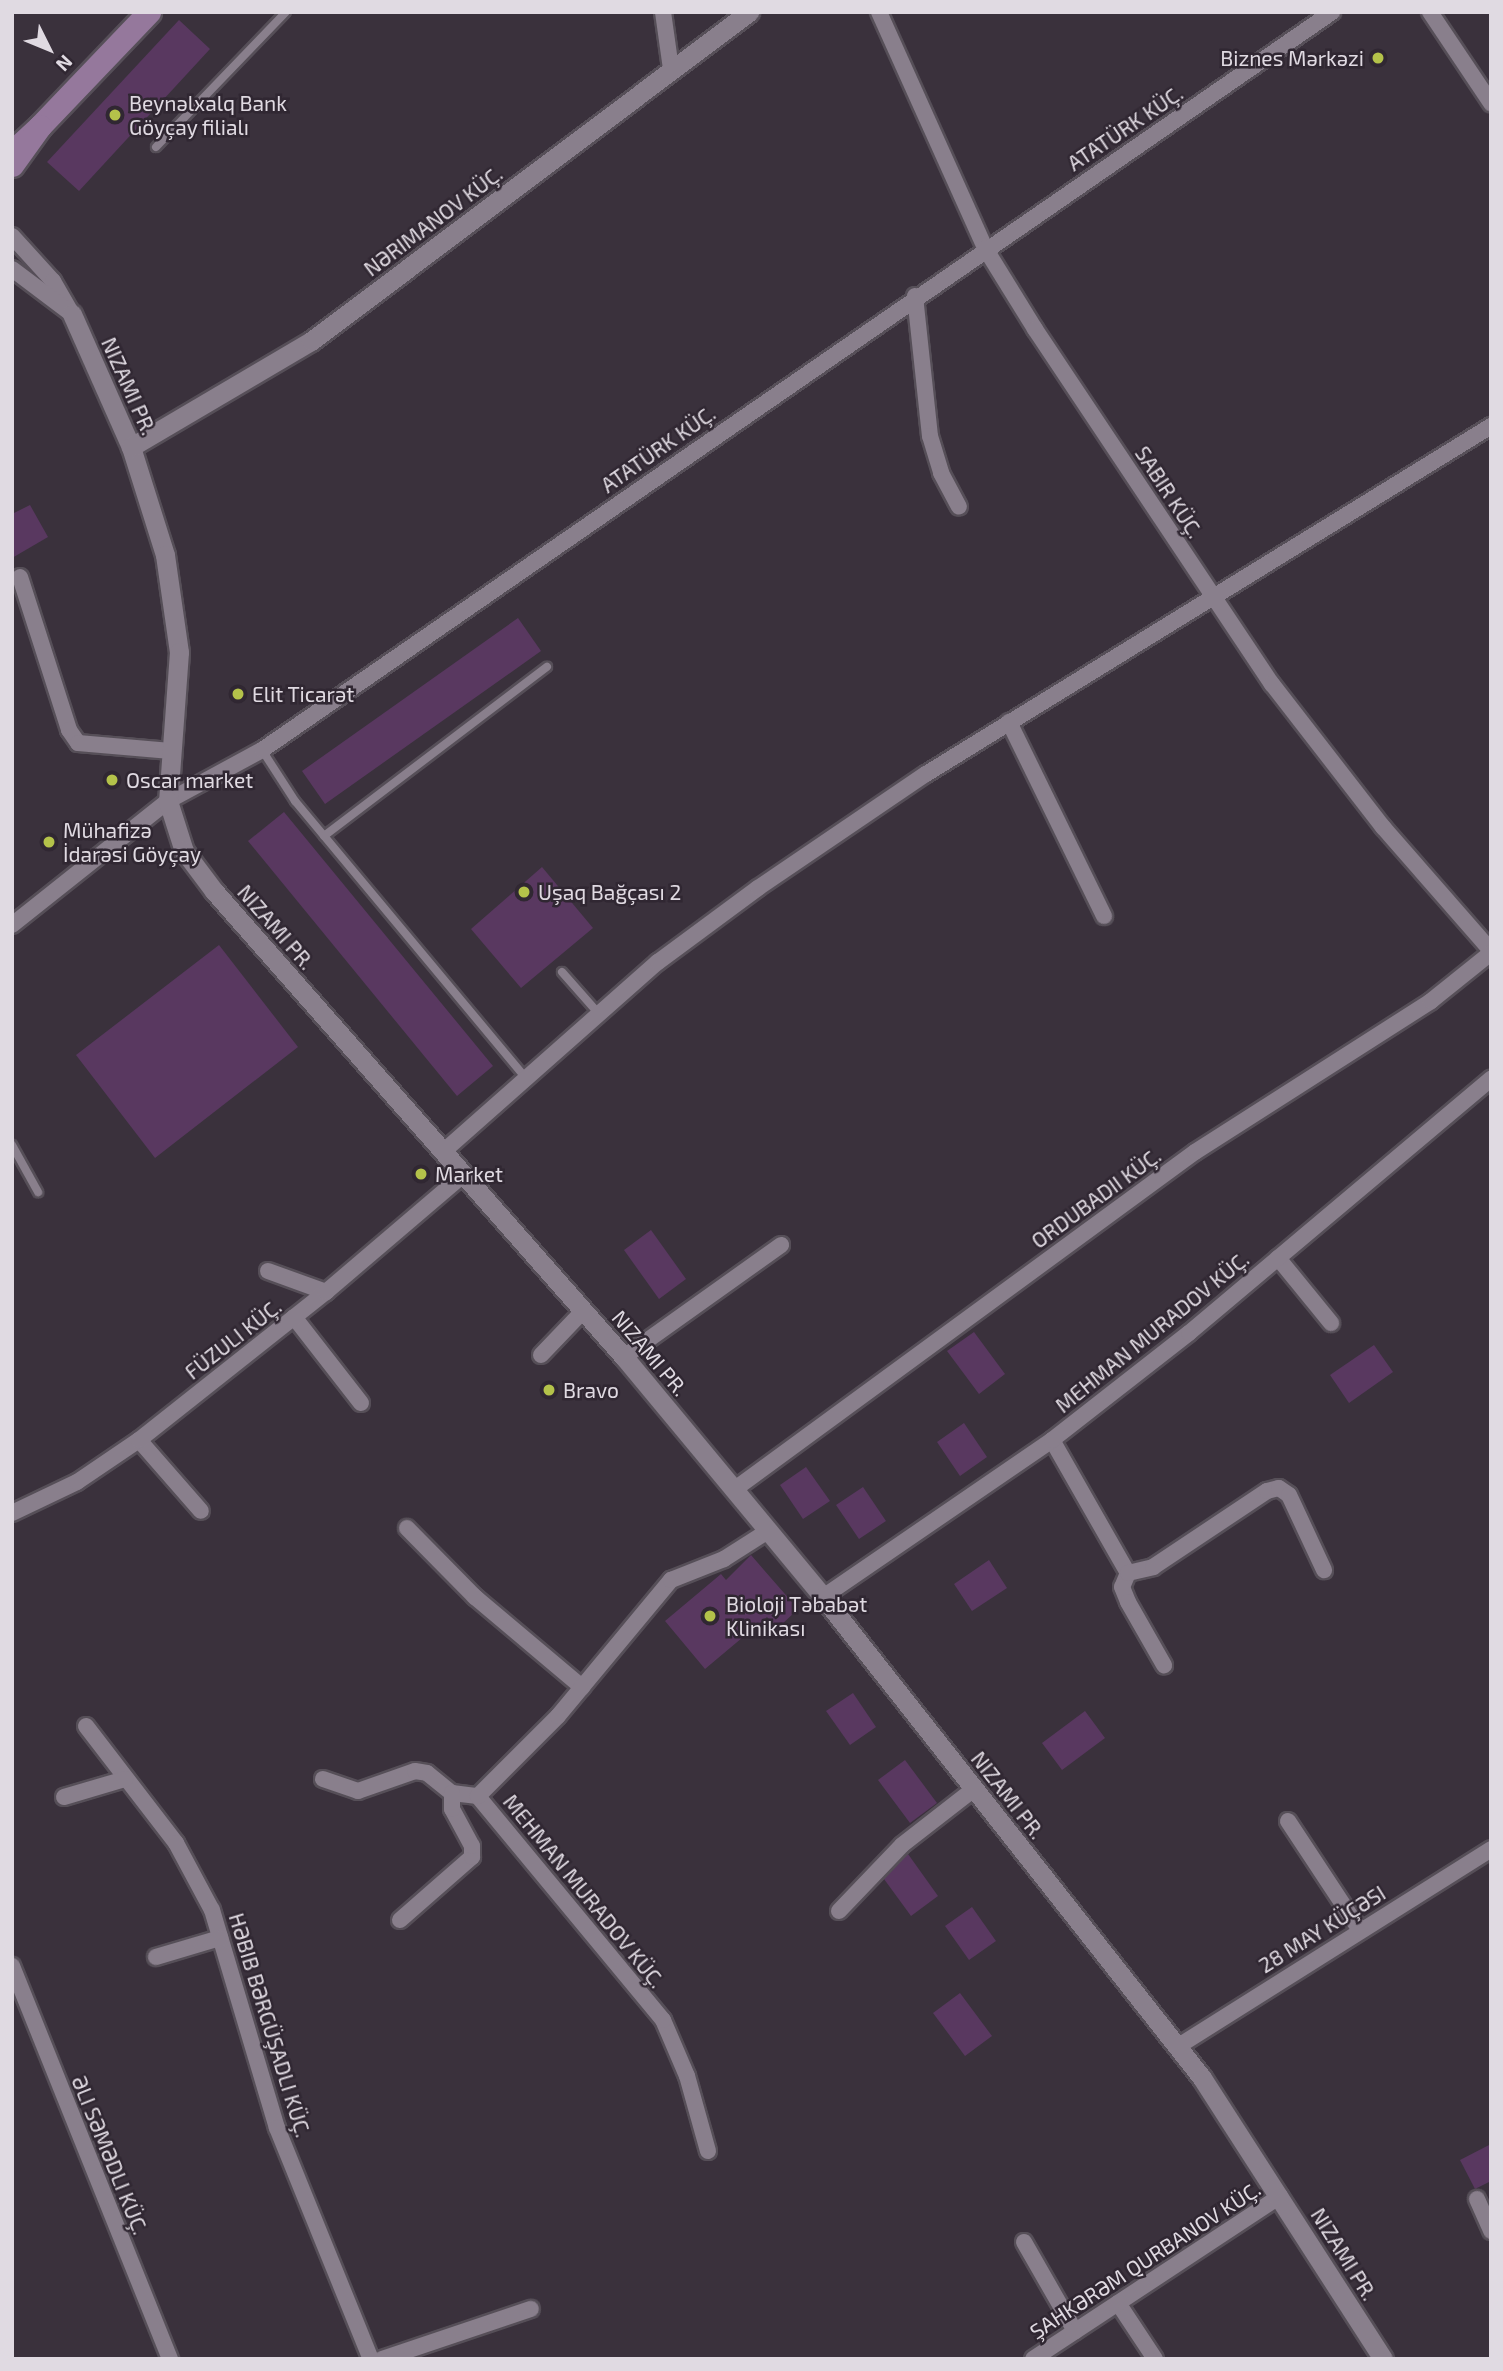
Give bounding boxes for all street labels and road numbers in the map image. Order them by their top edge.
street label: ATATÜRK KÜÇ. [1062,80,1188,176]
street label: NƏRIMANOV KÜÇ. [359,161,507,281]
street label: NIZAMI PR. [96,333,162,439]
street label: ATATÜRK KÜÇ. [596,400,720,498]
street label: SABIR KÜÇ. [1130,441,1208,543]
street label: NIZAMI PR. [232,879,320,975]
street label: ORDUBADII KÜÇ. [1026,1143,1166,1253]
street label: MEHMAN MURADOV KÜÇ. [1050,1246,1254,1418]
street label: FÜZULI KÜÇ. [180,1294,286,1384]
street label: NIZAMI PR. [607,1305,693,1401]
street label: NIZAMI PR. [966,1746,1050,1844]
street label: MEHMAN MURADOV KÜÇ. [498,1789,670,1993]
street label: 28 MAY KÜÇƏSI [1254,1880,1390,1978]
street label: HƏBIB BƏRGÜŞADLI KÜÇ. [224,1910,316,2140]
street label: ƏLI SƏMƏDLI KÜÇ. [67,2072,153,2238]
street label: ŞAHKƏRƏM QURBANOV KÜÇ. [1025,2176,1265,2344]
street label: NIZAMI PR. [1306,2203,1382,2305]

